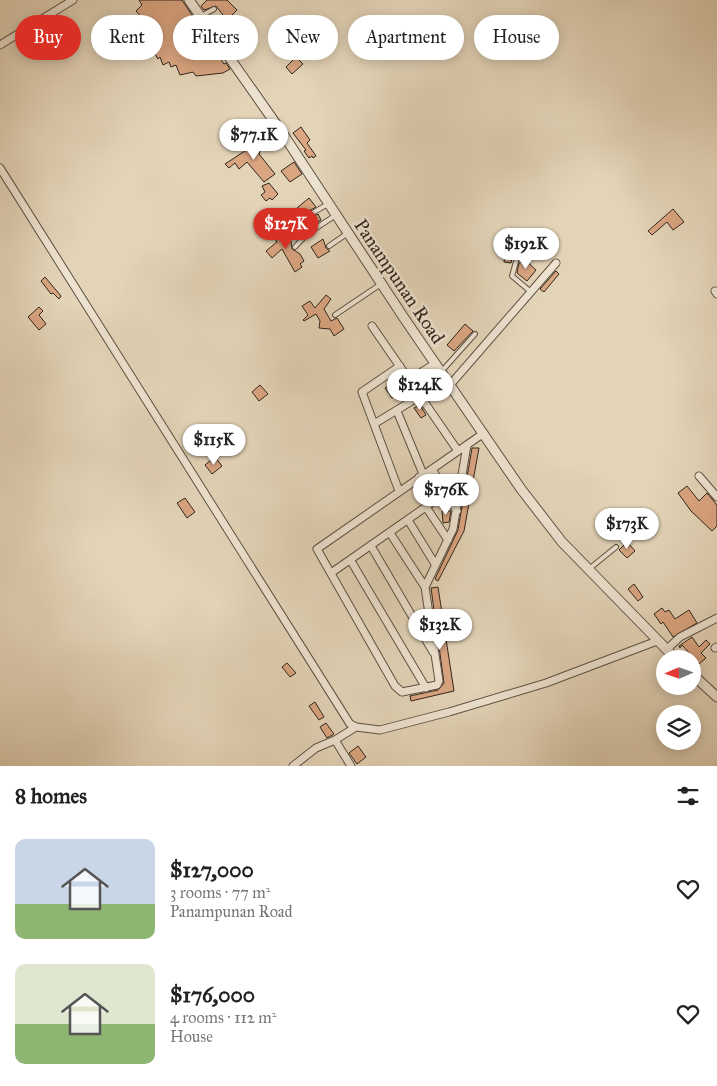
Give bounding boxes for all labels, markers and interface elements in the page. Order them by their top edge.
chip: Buy [15,15,81,60]
chip: Rent [91,15,163,60]
chip: Filters [173,15,258,60]
chip: New [268,15,338,60]
chip: Apartment [348,15,464,60]
chip: House [474,15,559,60]
pin: $77.1K [213,119,295,161]
text: $77.1K [230,125,278,144]
pin: $127K [251,208,321,250]
text: $127K [264,214,308,233]
street label: Panampunan Road [349,214,450,348]
pin: $192K [491,228,561,270]
text: $192K [504,234,548,253]
pin: $124K [385,368,455,411]
text: $124K [398,375,442,394]
pin: $115K [179,424,249,466]
text: $115K [194,430,234,449]
pin: $176K [411,474,481,516]
text: $176K [424,480,468,499]
pin: $173K [592,508,662,550]
text: $173K [606,514,648,533]
pin: $132K [405,608,475,651]
text: $132K [419,615,461,634]
north arrow [656,650,701,695]
map controls [656,650,701,750]
button: layers [656,705,701,750]
icon: filters [674,782,702,810]
text: 8 homes [15,783,87,809]
text: $127,000 [170,857,254,883]
icon: home [55,859,115,919]
icon: heart [674,875,702,903]
text: 3 rooms · 77 m² [170,883,270,902]
text: Panampunan Road [170,902,293,921]
text: $176,000 [170,982,255,1008]
icon: home [55,984,115,1044]
icon: heart [674,1000,702,1028]
text: 4 rooms · 112 m² [170,1008,276,1027]
text: House [170,1027,213,1046]

